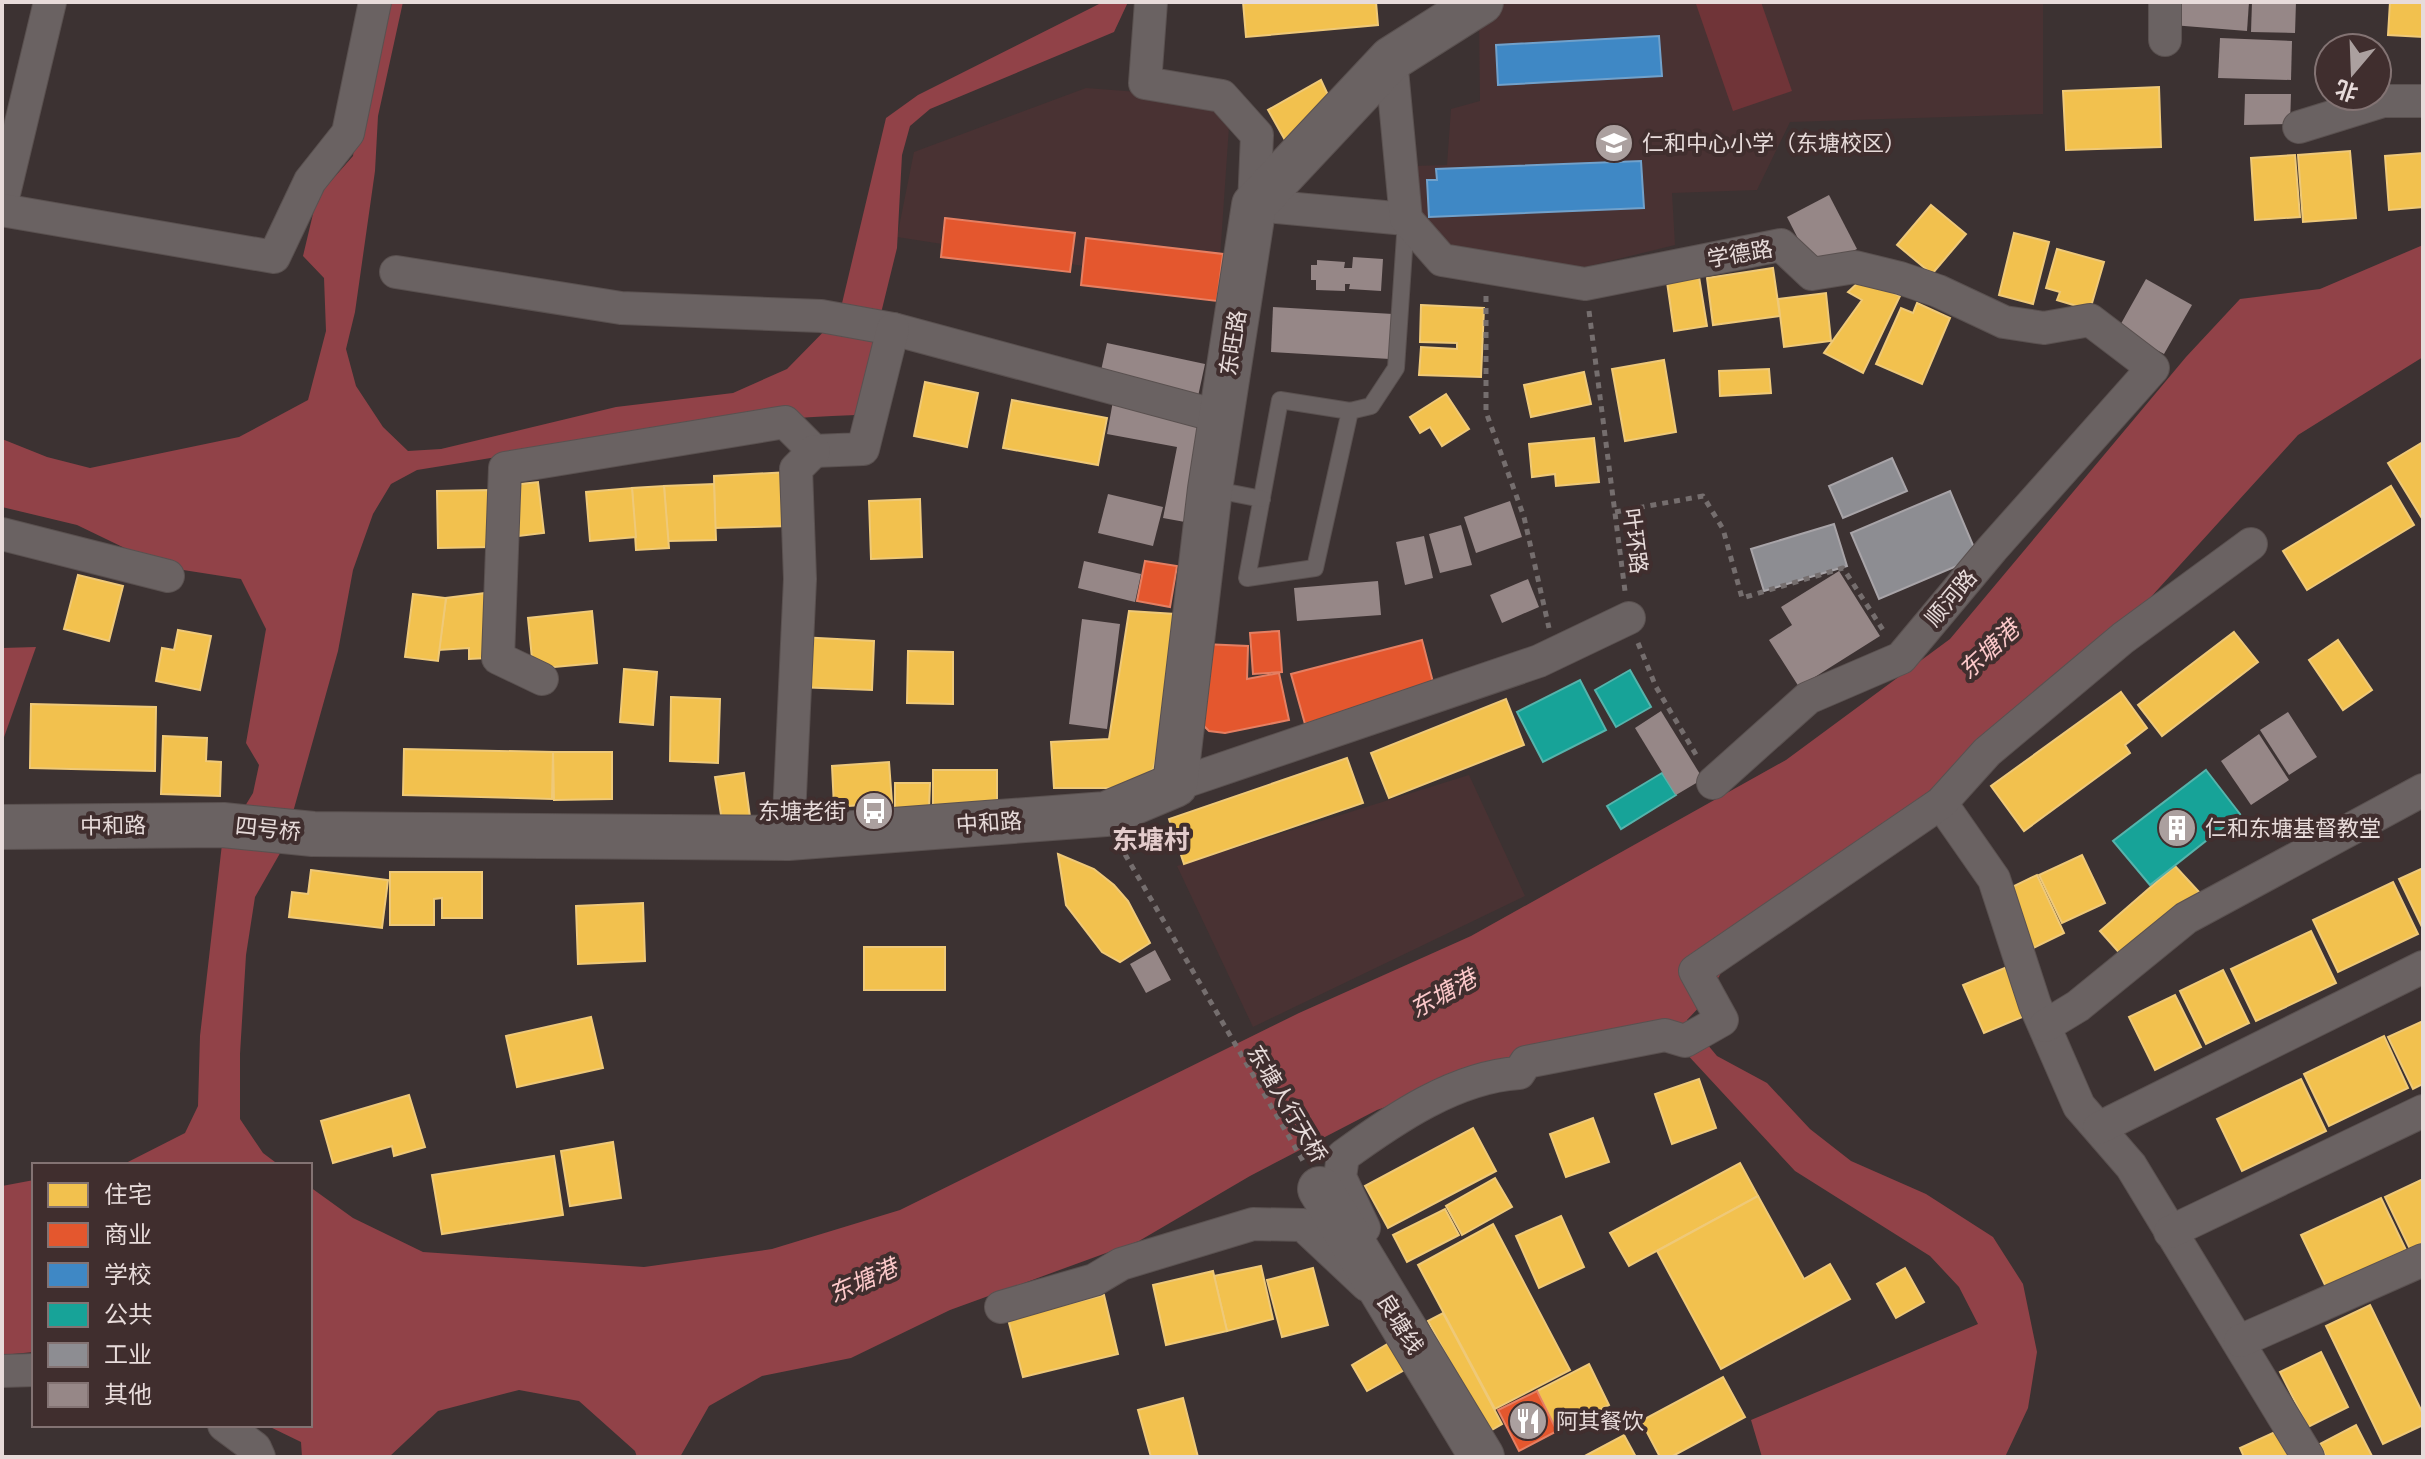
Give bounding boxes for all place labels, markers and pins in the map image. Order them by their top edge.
school or university icon: 仁和中心小学（东塘校区） [1593,122,1635,164]
place label: 仁和中心小学（东塘校区） [1642,131,1906,156]
bus stop icon: 东塘老街 [853,790,895,832]
place label: 东塘老街 [758,799,846,824]
building icon: 仁和东塘基督教堂 [2156,807,2198,849]
place label: 仁和东塘基督教堂 [2205,816,2381,841]
restaurant icon: 阿其餐饮 [1507,1400,1549,1442]
place label: 阿其餐饮 [1556,1409,1644,1434]

